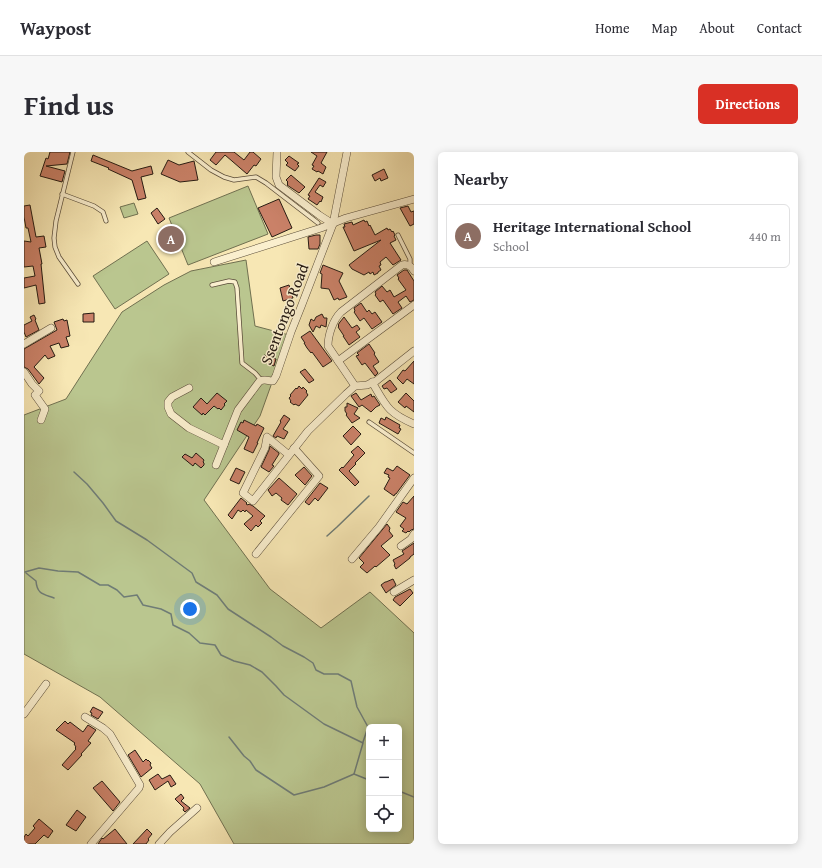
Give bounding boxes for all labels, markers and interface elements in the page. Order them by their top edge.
text: Waypost [20,14,91,42]
text: Home [595,18,630,38]
text: Map [652,18,677,38]
text: About [699,18,735,38]
text: Contact [757,18,802,38]
text: Find us [24,84,114,125]
button: Directions [698,84,798,124]
text: Nearby [454,166,508,191]
text: Heritage International School [493,216,692,237]
pin: A [158,224,184,254]
text: A [464,227,472,246]
text: 440 m [749,227,781,246]
text: School [493,237,529,256]
street label: Ssentongo Road [254,260,314,368]
your location [180,599,200,619]
map controls [366,724,402,832]
button: + [366,724,402,760]
button: − [366,760,402,796]
button: locate [366,796,402,832]

